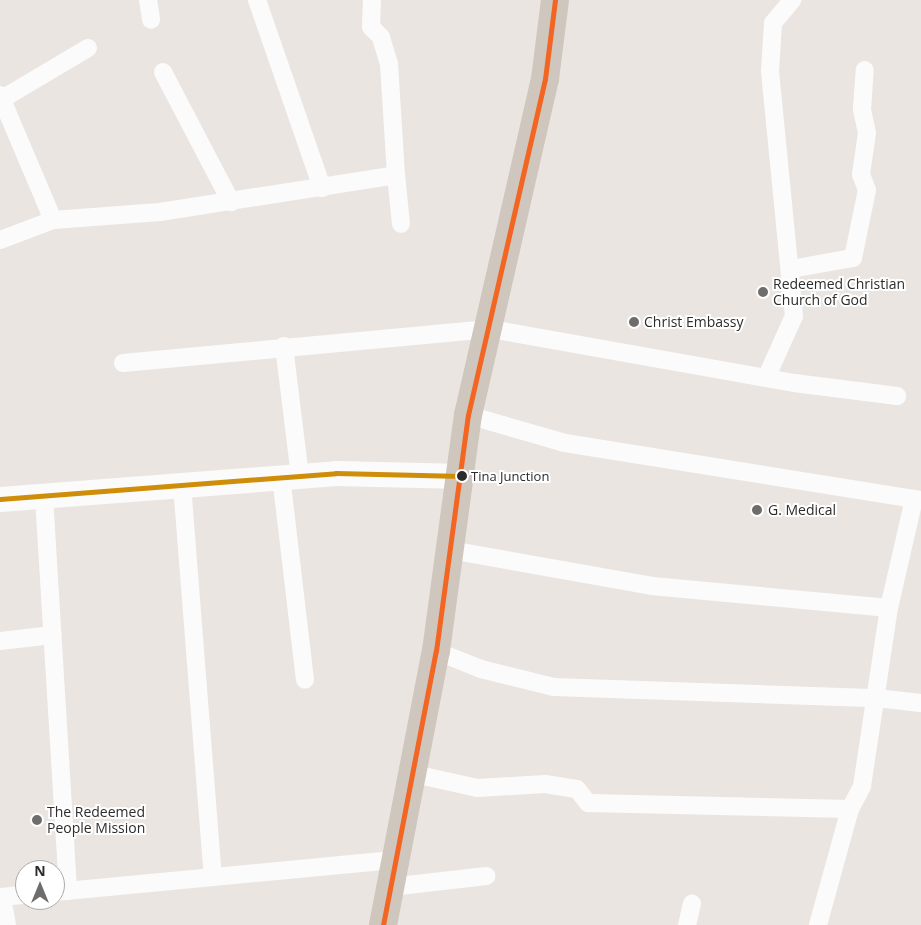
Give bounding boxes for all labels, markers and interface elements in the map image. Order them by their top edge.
place label: Redeemed Christian Church of God [773,276,905,308]
marker: Redeemed Christian Church of God [757,286,769,298]
place label: Christ Embassy [644,314,743,330]
marker: Christ Embassy [628,316,640,328]
place label: Tina Junction [471,468,549,484]
marker: Tina Junction [457,471,467,481]
place label: G. Medical [768,502,836,518]
marker: G. Medical [750,503,764,517]
place label: The Redeemed People Mission [47,804,145,836]
marker: The Redeemed People Mission [31,814,43,826]
north arrow [15,860,65,910]
text: N [34,861,46,880]

